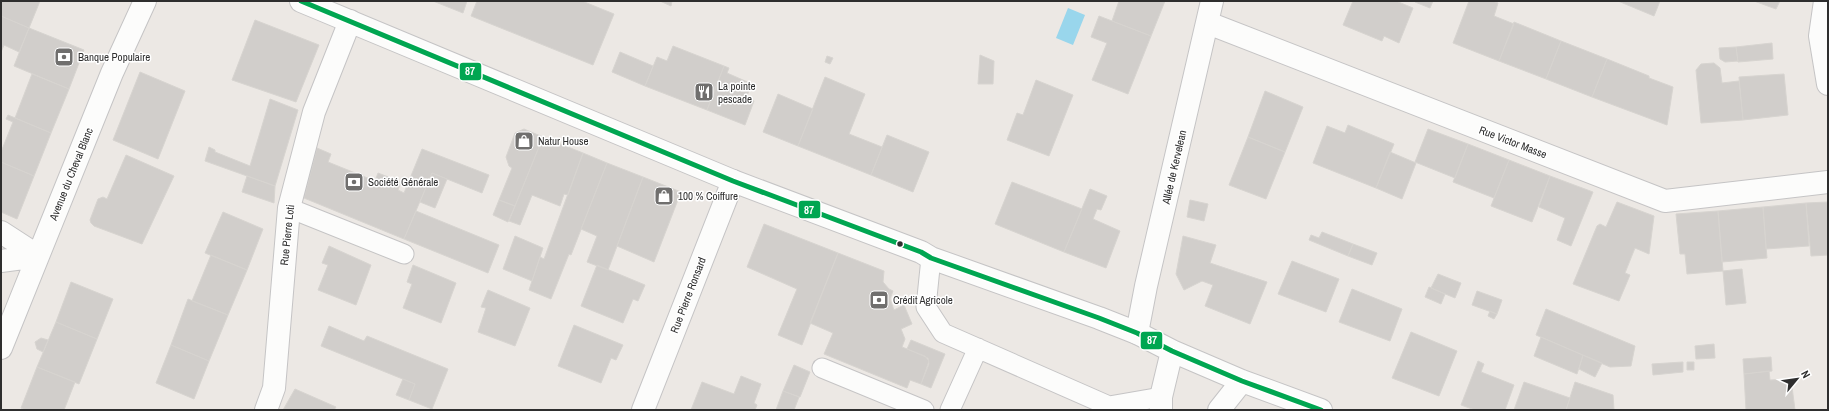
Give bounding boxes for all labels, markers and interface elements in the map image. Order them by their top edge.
bank icon: Banque Populaire [53,46,75,68]
place label: Banque Populaire [78,50,150,64]
line badge: 87 [459,62,482,81]
text: 87 [465,64,475,78]
place label: La pointe pescade [718,79,756,106]
restaurant icon: La pointe pescade [693,81,715,103]
street label: Rue Victor Masse [1477,123,1549,161]
street label: Avenue du Cheval Blanc [46,125,96,223]
street label: Allée de Kervelean [1158,129,1189,206]
shop icon: Natur House [513,130,535,152]
place label: Natur House [538,134,589,148]
bank icon: Société Générale [343,171,365,193]
place label: Société Générale [368,175,438,189]
shop icon: 100 % Coiffure [653,185,675,207]
place label: 100 % Coiffure [678,189,738,203]
line badge: 87 [798,200,821,219]
text: 87 [804,203,814,217]
street label: Rue Pierre Loti [277,204,297,266]
unlabelled marker [895,239,905,249]
street label: Rue Pierre Ronsard [667,255,709,335]
bank icon: Crédit Agricole [868,289,890,311]
place label: Crédit Agricole [893,293,953,307]
line badge: 87 [1140,331,1163,350]
text: 87 [1147,333,1157,347]
north arrow [1777,359,1817,399]
text: N [1798,368,1813,380]

